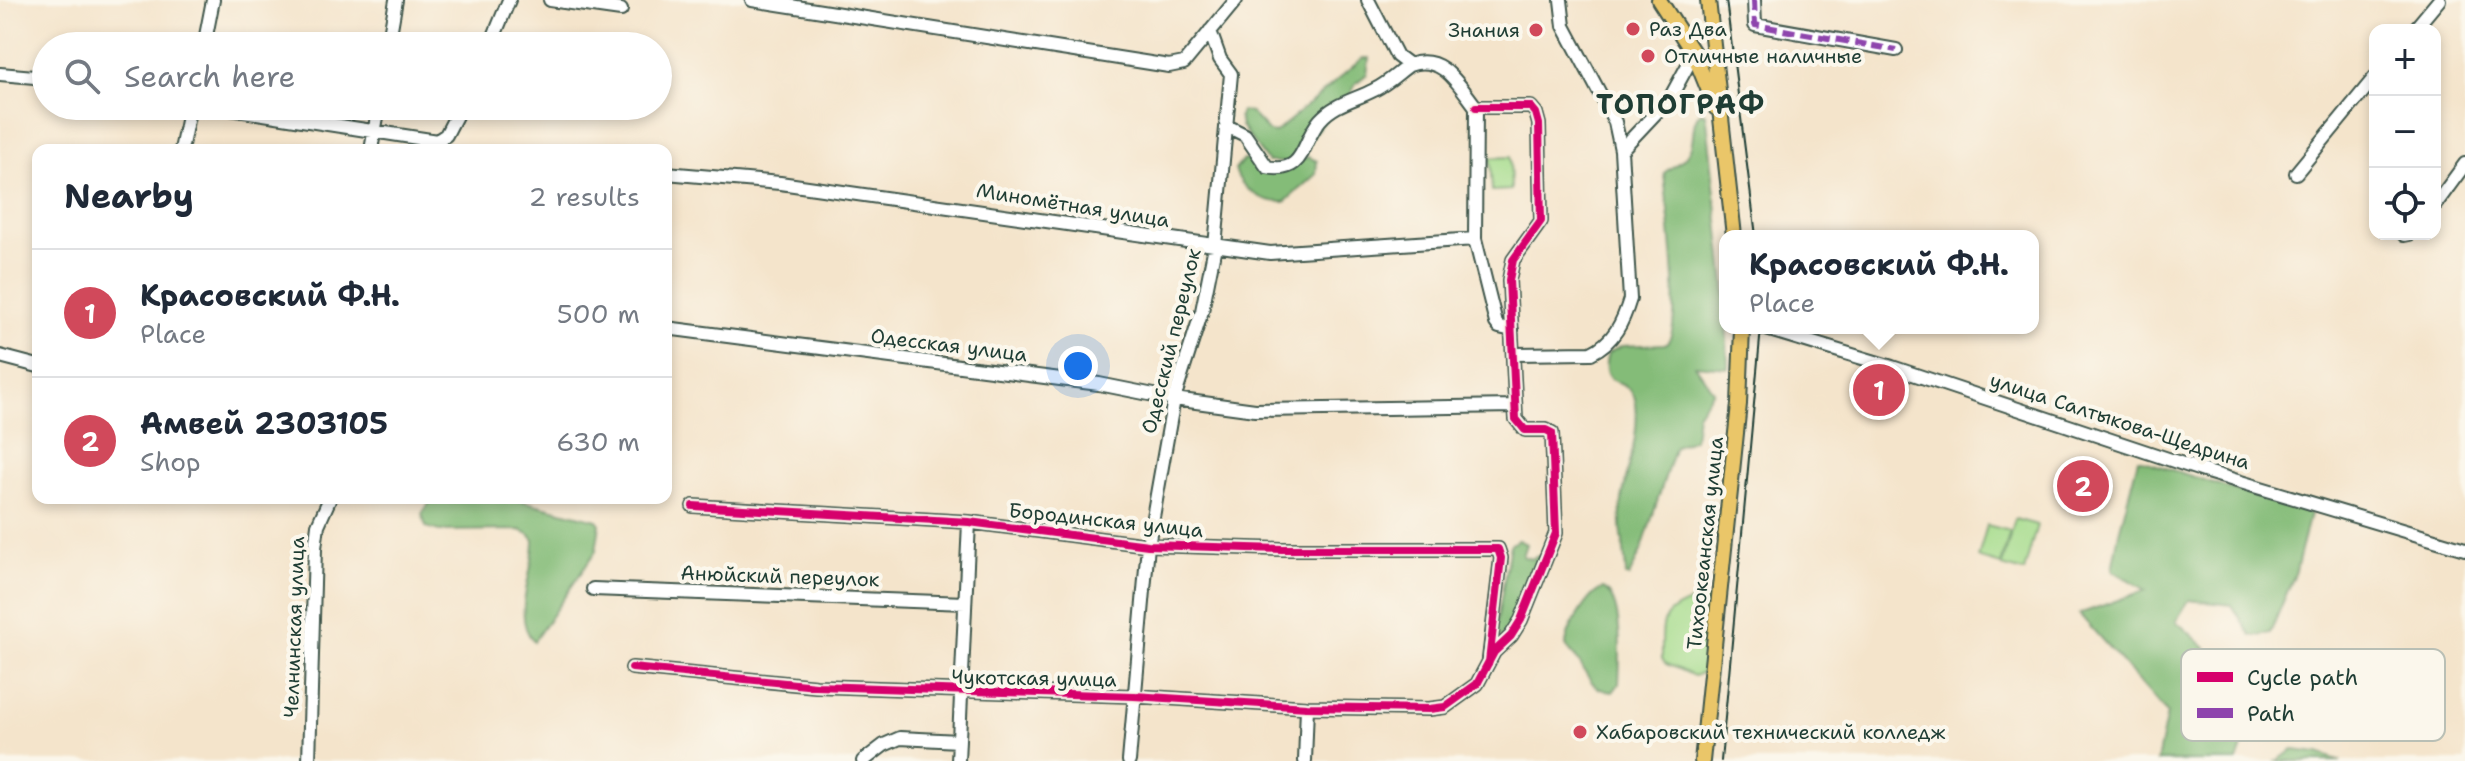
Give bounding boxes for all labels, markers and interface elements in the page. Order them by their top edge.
place label: Раз Два [1649,16,1727,42]
place label: Знания [1448,17,1520,43]
marker: Раз Два [1624,20,1642,38]
marker: Знания [1527,21,1545,39]
map controls [2369,24,2441,240]
button: + [2369,24,2441,96]
search box [32,32,672,120]
place label: Отличные наличные [1664,43,1862,69]
marker: Отличные наличные [1639,47,1657,65]
icon: search [60,54,104,98]
text: Search here [124,56,295,97]
district label: ТОПОГРАФ [1596,85,1766,123]
button: − [2369,96,2441,168]
button: locate [2369,168,2441,240]
text: Nearby [64,173,194,219]
street label: Миномётная улица [975,177,1172,233]
text: 2 results [528,179,640,214]
popup [1719,230,2039,334]
text: Красовский Ф.Н. [1749,244,2009,285]
street label: Одесский переулок [1135,245,1207,436]
text: Красовский Ф.Н. [140,275,400,316]
text: Place [1749,285,1815,320]
text: 1 [84,296,96,331]
text: 500 m [557,296,640,331]
text: Place [140,316,206,351]
street label: Одесская улица [869,322,1029,368]
your location [1058,346,1098,386]
pin: 1 [1853,360,1905,420]
street label: улица Салтыкова-Щедрина [1987,367,2254,476]
text: Амвей 2303105 [140,403,388,444]
text: 2 [81,424,99,459]
text: 630 m [556,424,640,459]
street label: Тихоокеанская улица [1681,435,1729,651]
text: Shop [140,444,201,479]
pin: 2 [2057,456,2109,516]
street label: Бородинская улица [1007,497,1205,543]
street label: Челнинская улица [278,535,310,718]
street label: Анюйский переулок [680,560,880,592]
legend [2181,649,2445,741]
text: Cycle path [2247,663,2358,692]
street label: Чукотская улица [951,664,1117,692]
text: Path [2247,699,2295,728]
place label: Хабаровский технический колледж [1596,719,1946,745]
marker: Хабаровский технический колледж [1571,723,1589,741]

